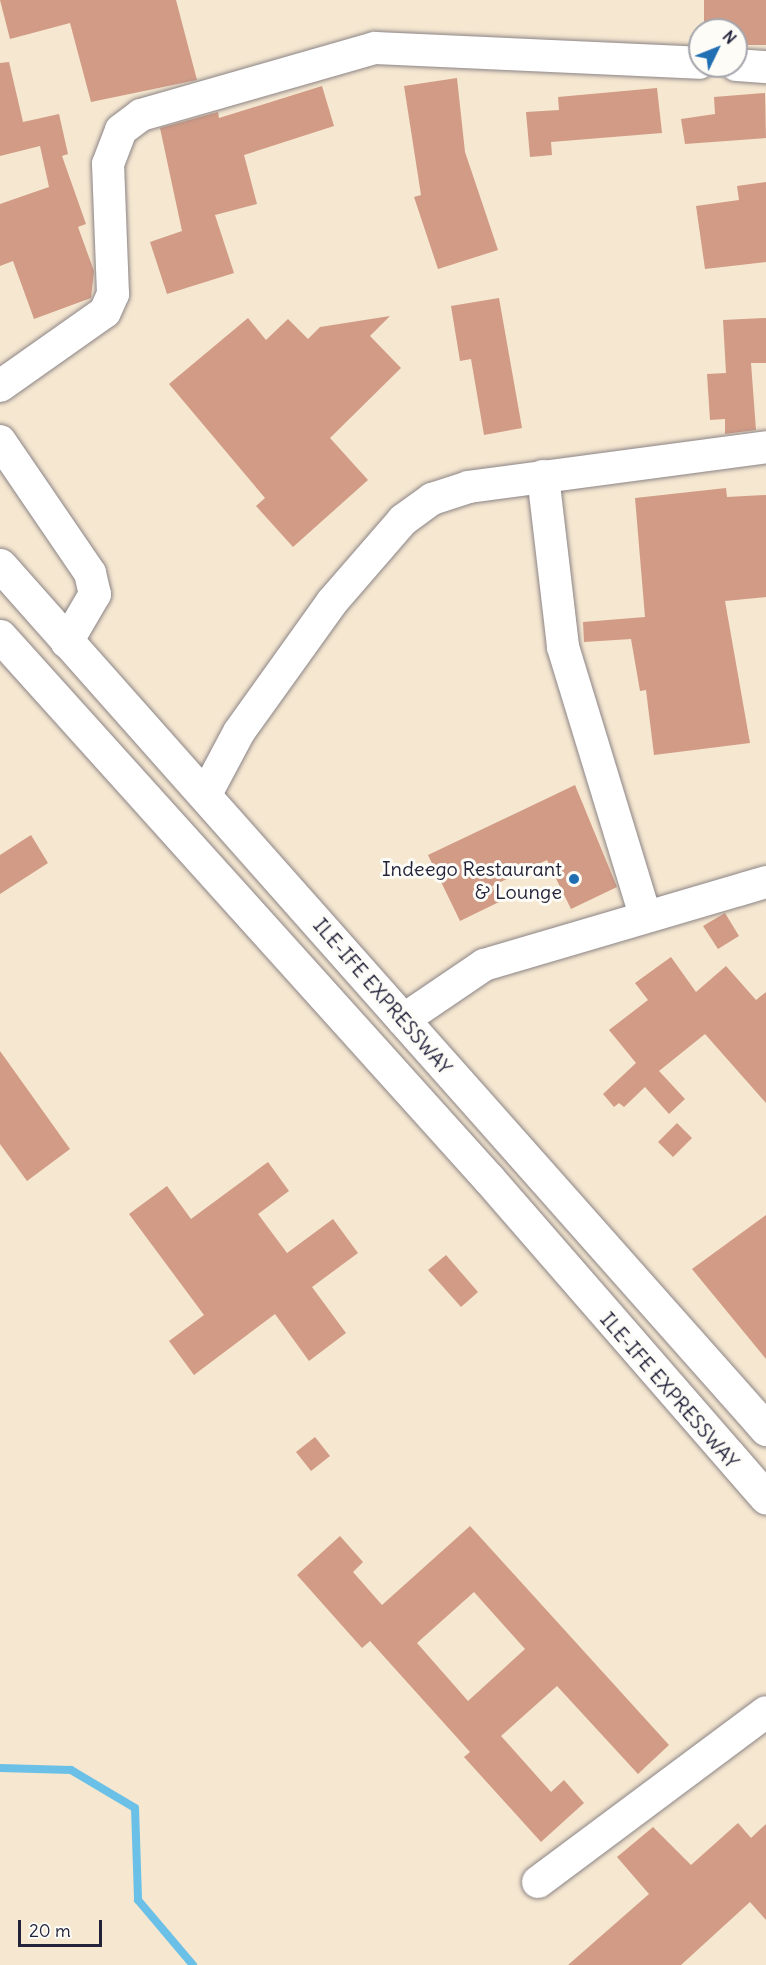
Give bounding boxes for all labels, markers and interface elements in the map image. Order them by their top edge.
north arrow [688,18,748,78]
text: N [719,26,741,48]
place label: Indeego Restaurant & Lounge [382,856,562,903]
marker: Indeego Restaurant & Lounge [567,872,581,886]
street label: ILE-IFE EXPRESSWAY [309,913,457,1079]
street label: ILE-IFE EXPRESSWAY [596,1307,744,1473]
scale bar [21,1908,105,1946]
text: 20 m [29,1919,71,1942]

